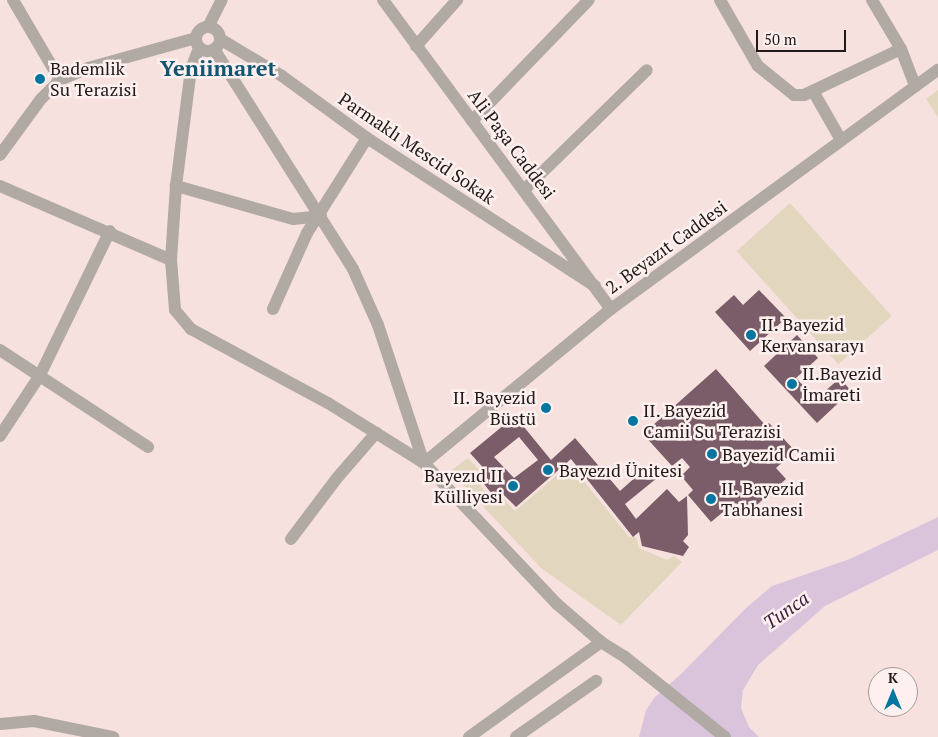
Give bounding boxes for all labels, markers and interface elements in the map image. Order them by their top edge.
scale bar [758,20,848,52]
text: 50 m [764,29,797,49]
district label: Yeniimaret [160,55,276,81]
place label: Bademlik Su Terazisi [50,58,137,100]
marker: Bademlik Su Terazisi [34,73,46,85]
street label: Ali Paşa Caddesi [464,85,560,203]
street label: Parmaklı Mescid Sokak [335,88,499,208]
street label: 2. Beyazıt Caddesi [601,196,731,298]
place label: II. Bayezid Kervansarayı [761,314,864,356]
marker: II. Bayezid Kervansarayı [745,329,757,341]
place label: II.Bayezid İmareti [802,363,882,406]
marker: II.Bayezid İmareti [786,378,798,390]
place label: II. Bayezid Büstü [452,387,536,429]
place label: II. Bayezid Camii Su Terazisi [643,400,781,442]
marker: II. Bayezid Büstü [540,402,552,414]
marker: II. Bayezid Camii Su Terazisi [627,415,639,427]
place label: Bayezid Camii [722,443,835,465]
marker: Bayezid Camii [706,448,718,460]
place label: Bayezıd Ünitesi [559,459,682,481]
marker: Bayezıd Ünitesi [541,463,555,477]
place label: Bayezıd II Külliyesi [424,465,503,508]
place label: II. Bayezid Tabhanesi [721,478,805,520]
marker: Bayezıd II Külliyesi [507,480,519,492]
marker: II. Bayezid Tabhanesi [705,493,717,505]
water label: Tunca [759,586,813,634]
north arrow [868,667,918,717]
text: K [888,668,898,687]

